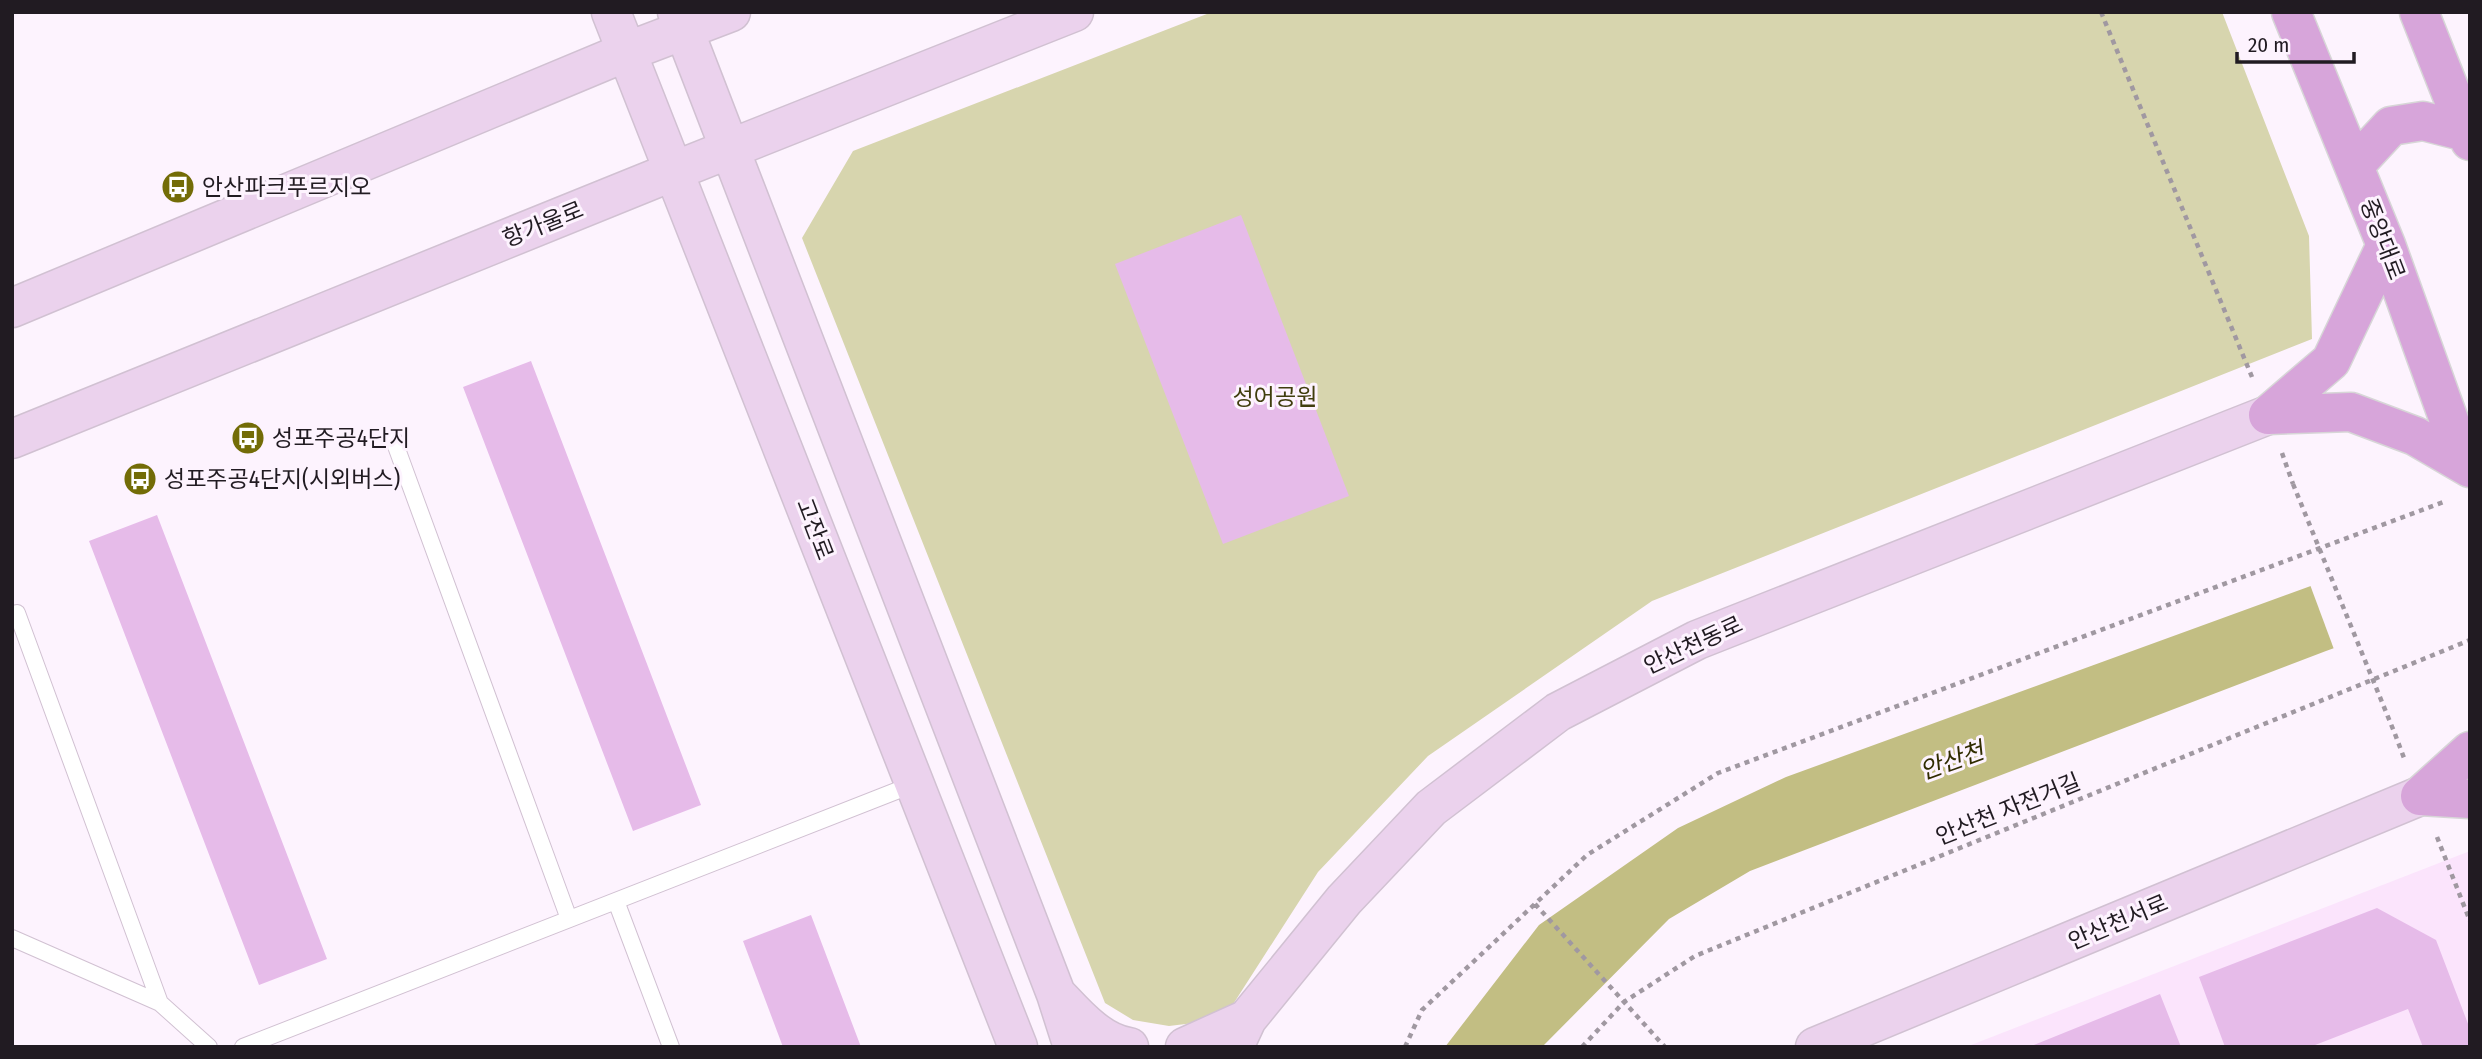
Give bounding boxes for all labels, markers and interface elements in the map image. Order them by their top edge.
scale bar [2237,21,2354,65]
text: 20 m [2248,32,2289,58]
bus stop icon: 안산파크푸르지오 [159,168,197,206]
place label: 안산파크푸르지오 [202,173,371,201]
street label: 중앙대로 [2355,194,2411,284]
street label: 항가울로 [499,195,587,253]
park label: 성어공원 [1233,383,1317,411]
bus stop icon: 성포주공4단지 [229,419,267,457]
place label: 성포주공4단지 [272,424,410,452]
bus stop icon: 성포주공4단지(시외버스) [121,460,159,498]
place label: 성포주공4단지(시외버스) [164,465,400,493]
street label: 고잔로 [791,494,839,564]
street label: 안산천동로 [1639,610,1747,680]
water label: 안산천 [1916,736,1991,785]
street label: 안산천 자전거길 [1932,767,2084,851]
street label: 안산천서로 [2064,888,2172,956]

